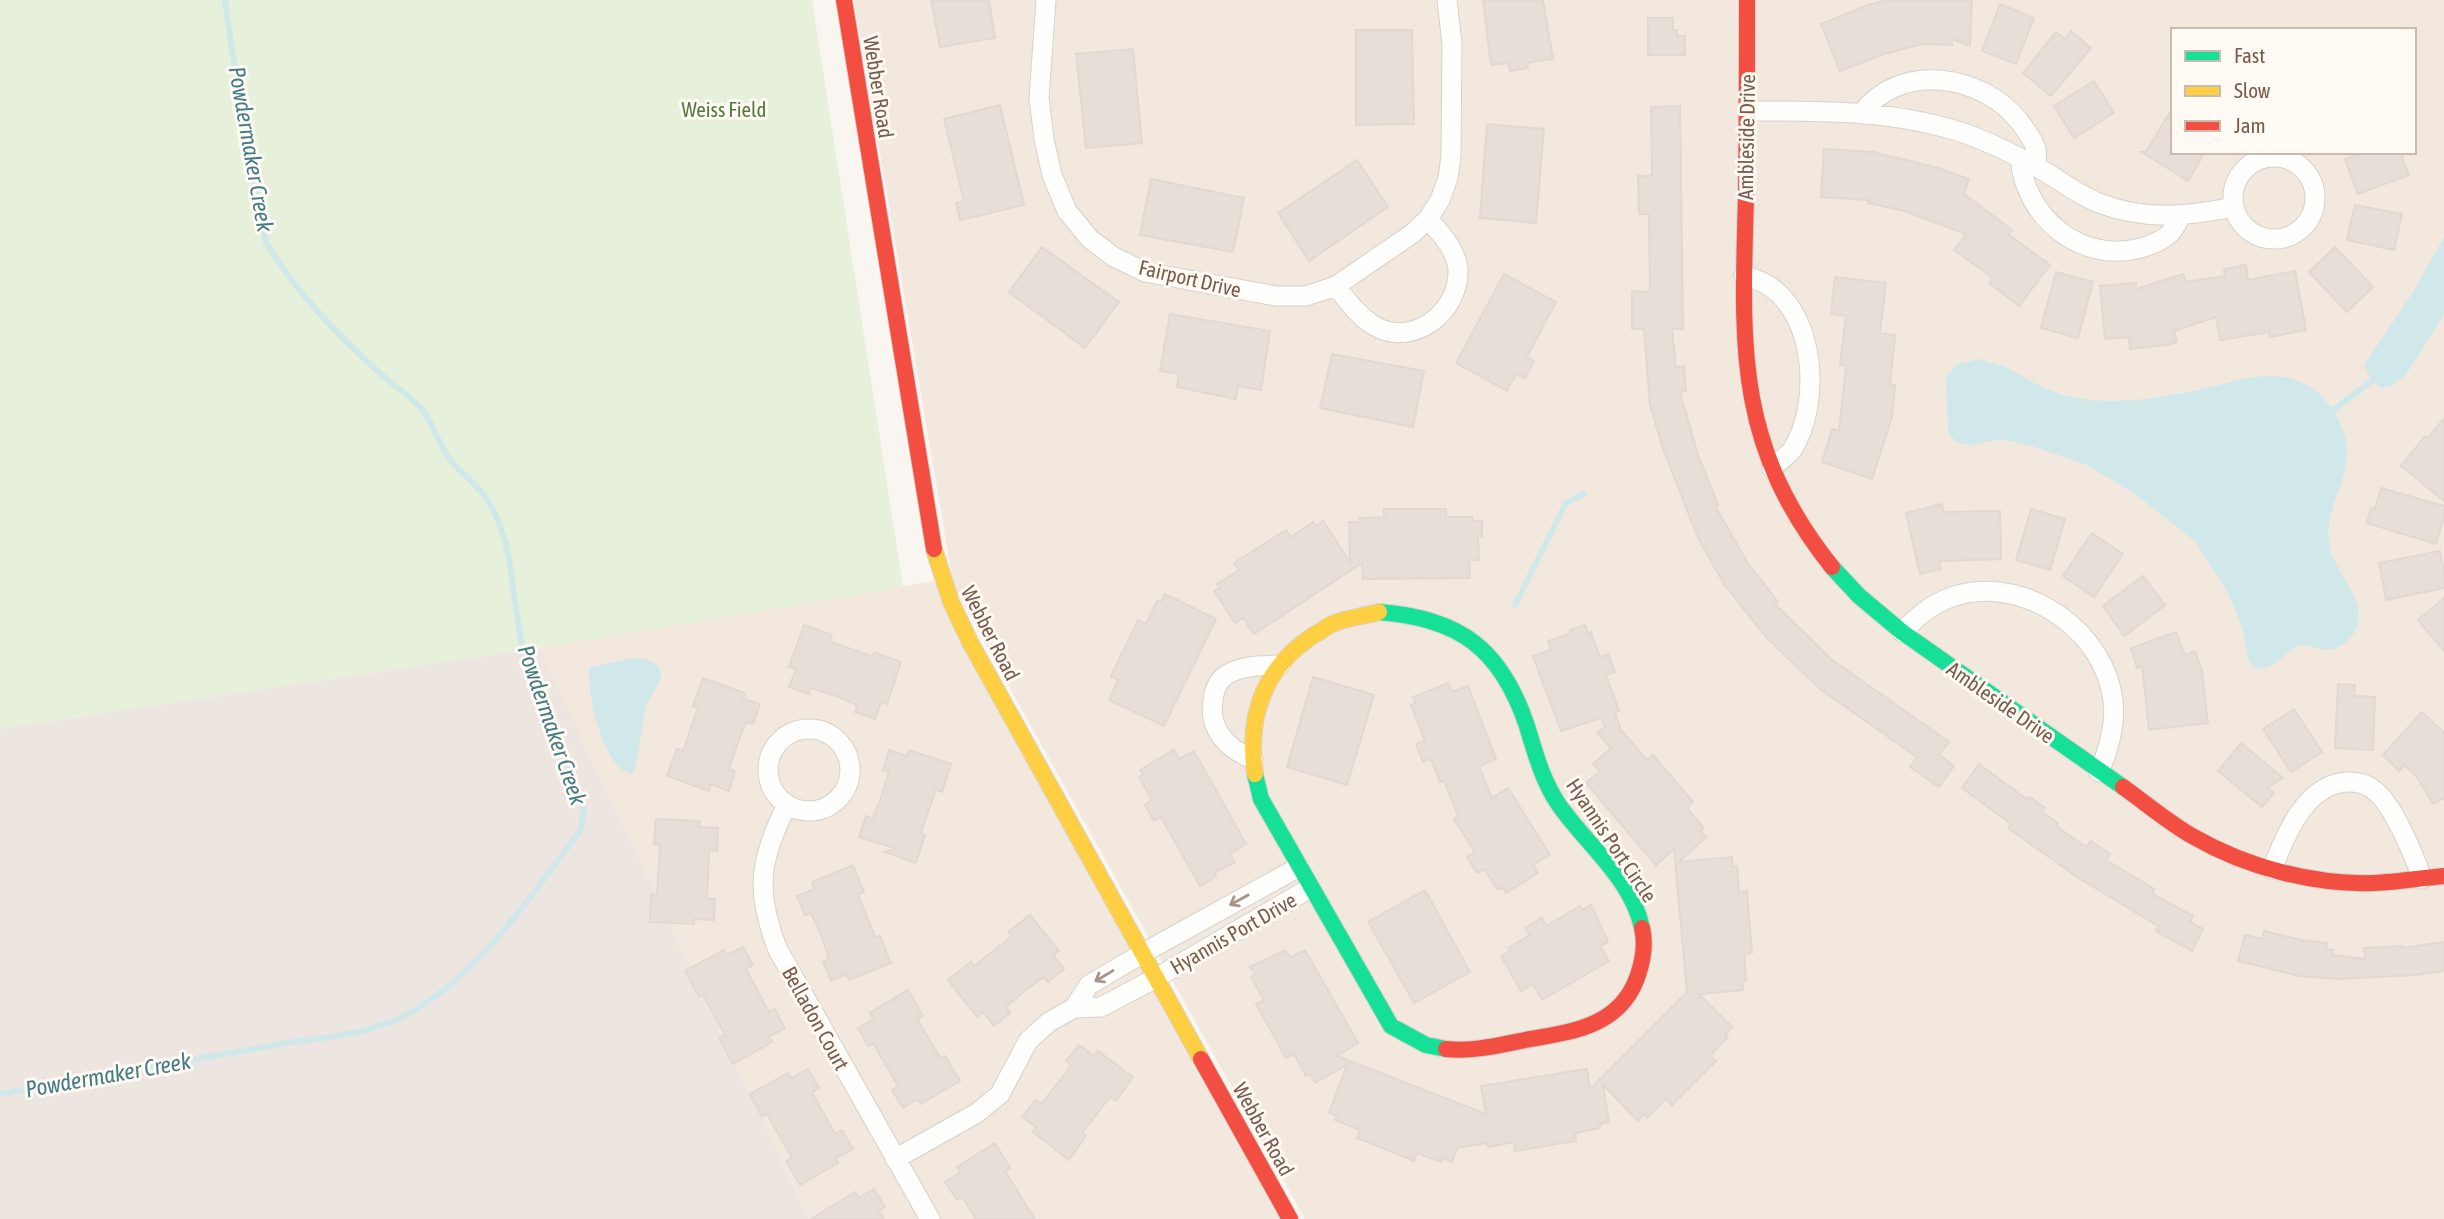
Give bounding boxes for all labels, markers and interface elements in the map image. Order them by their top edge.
legend [2171,28,2416,154]
street label: Webber Road [859,34,899,140]
text: Fast [2234,43,2265,67]
water label: Powdermaker Creek [224,64,278,235]
street label: Ambleside Drive [1733,74,1759,200]
text: Slow [2234,78,2271,102]
park label: Weiss Field [682,97,766,121]
text: Jam [2234,113,2266,137]
street label: Fairport Drive [1136,255,1244,301]
street label: Webber Road [957,582,1025,684]
water label: Powdermaker Creek [512,642,592,809]
street label: Ambleside Drive [1943,656,2059,748]
street label: Hyannis Port Circle [1562,774,1662,906]
street label: Hyannis Port Drive [1166,887,1300,979]
one-way arrow [1229,894,1250,907]
street label: Belladon Court [778,962,854,1074]
one-way arrow [1095,969,1115,983]
water label: Powdermaker Creek [23,1048,194,1102]
street label: Webber Road [1229,1078,1299,1180]

